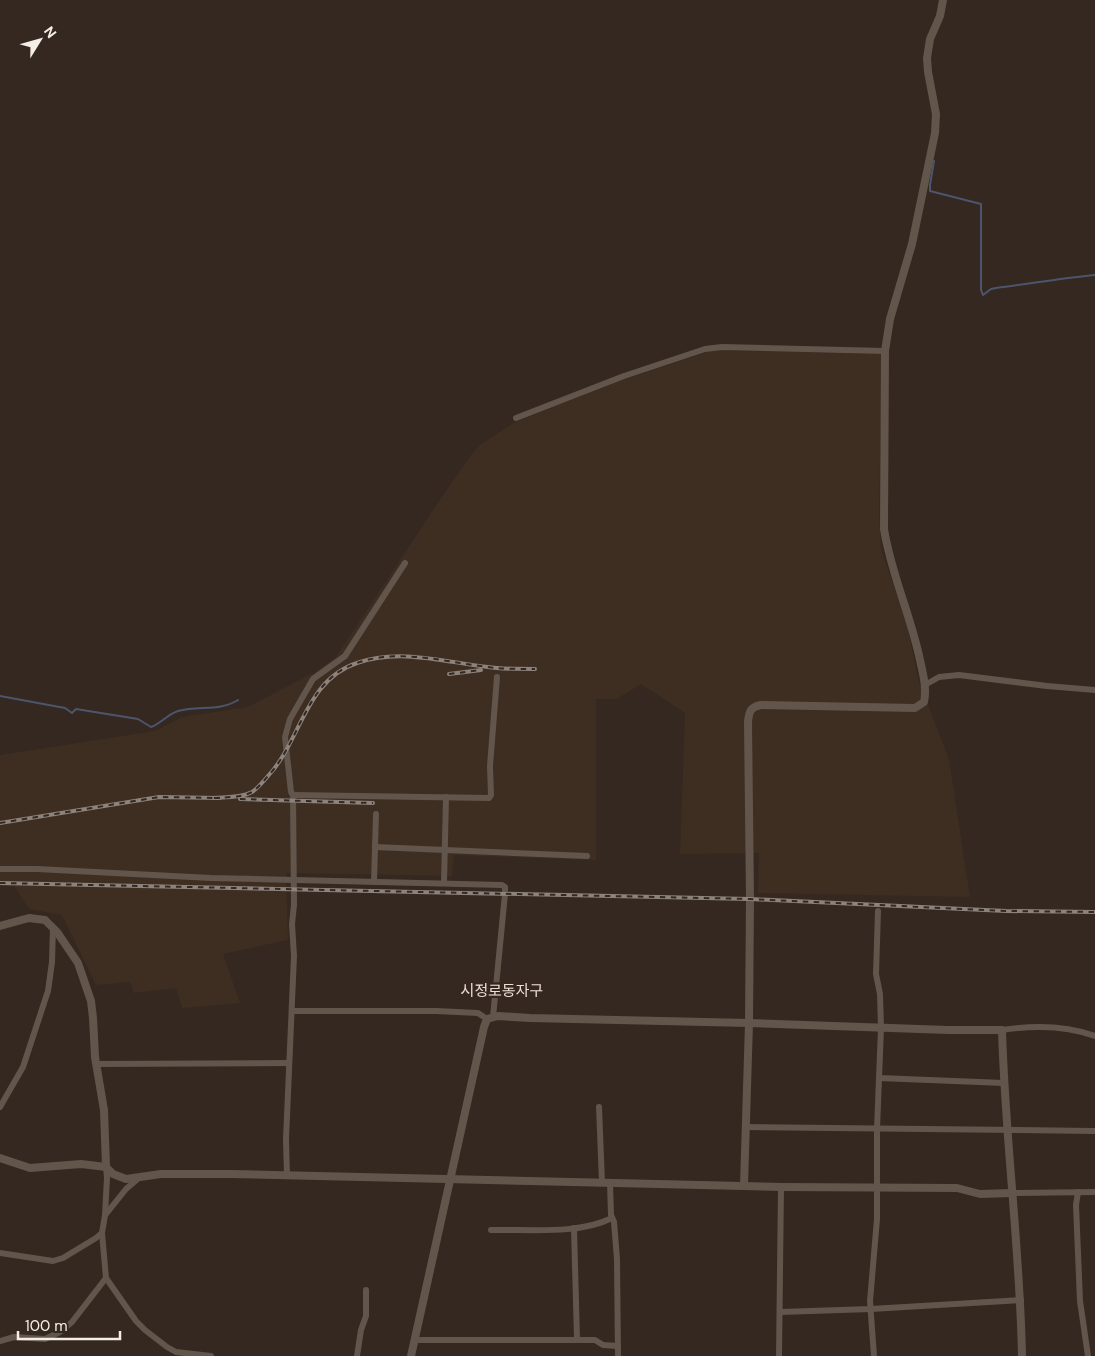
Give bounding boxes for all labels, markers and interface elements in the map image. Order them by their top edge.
north arrow [15,15,65,65]
text: N [40,23,61,42]
district label: 시정로동자구 [461,981,543,1001]
scale bar [18,1308,120,1340]
text: 100 m [25,1316,68,1336]

